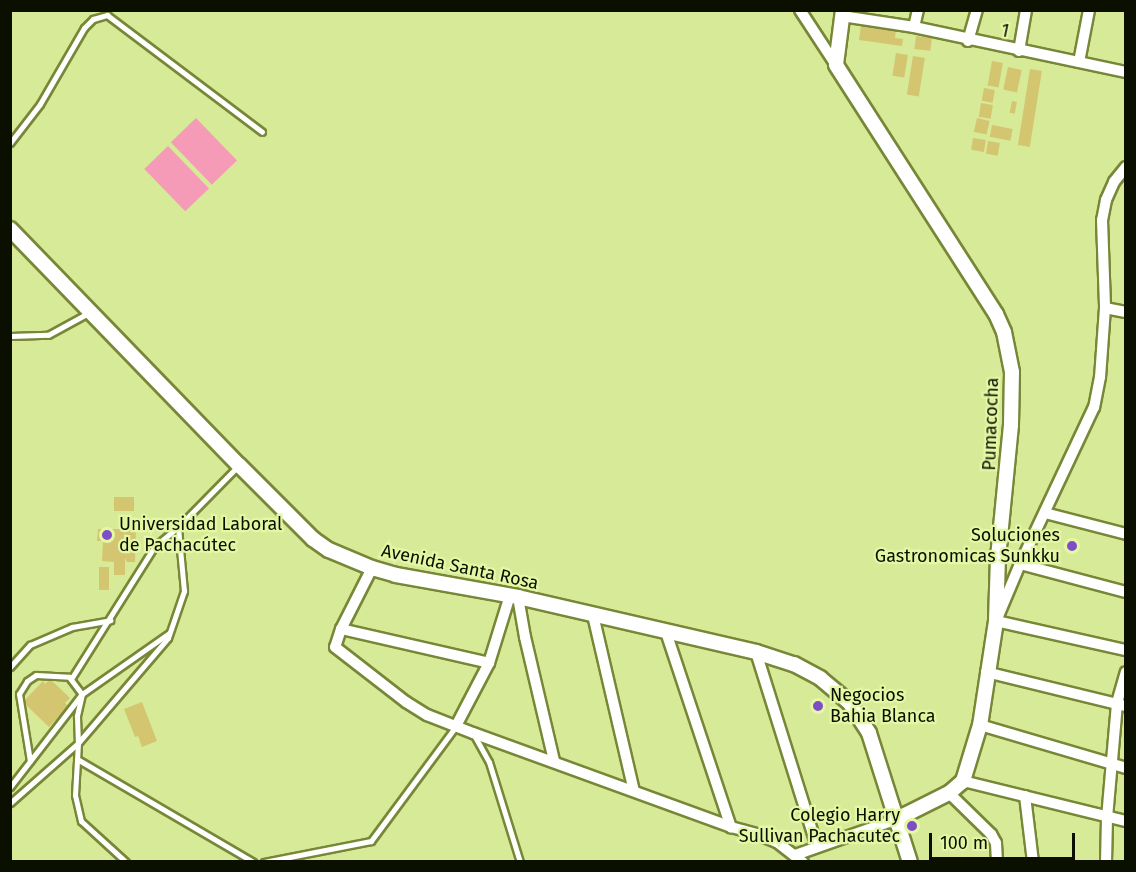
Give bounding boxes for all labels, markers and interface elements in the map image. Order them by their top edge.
street label: 1 [999,20,1011,42]
street label: Pumacocha [979,377,1003,471]
place label: Universidad Laboral de Pachacútec [119,514,282,556]
place label: Soluciones Gastronomicas Sunkku [875,525,1060,568]
marker: Universidad Laboral de Pachacútec [100,528,114,542]
marker: Soluciones Gastronomicas Sunkku [1065,539,1079,553]
street label: Avenida Santa Rosa [379,540,541,594]
place label: Negocios Bahia Blanca [830,685,936,728]
marker: Negocios Bahia Blanca [811,699,825,713]
place label: Colegio Harry Sullivan Pachacutec [739,805,900,848]
marker: Colegio Harry Sullivan Pachacutec [905,819,919,833]
scale bar [932,821,1078,859]
text: 100 m [940,832,988,854]

